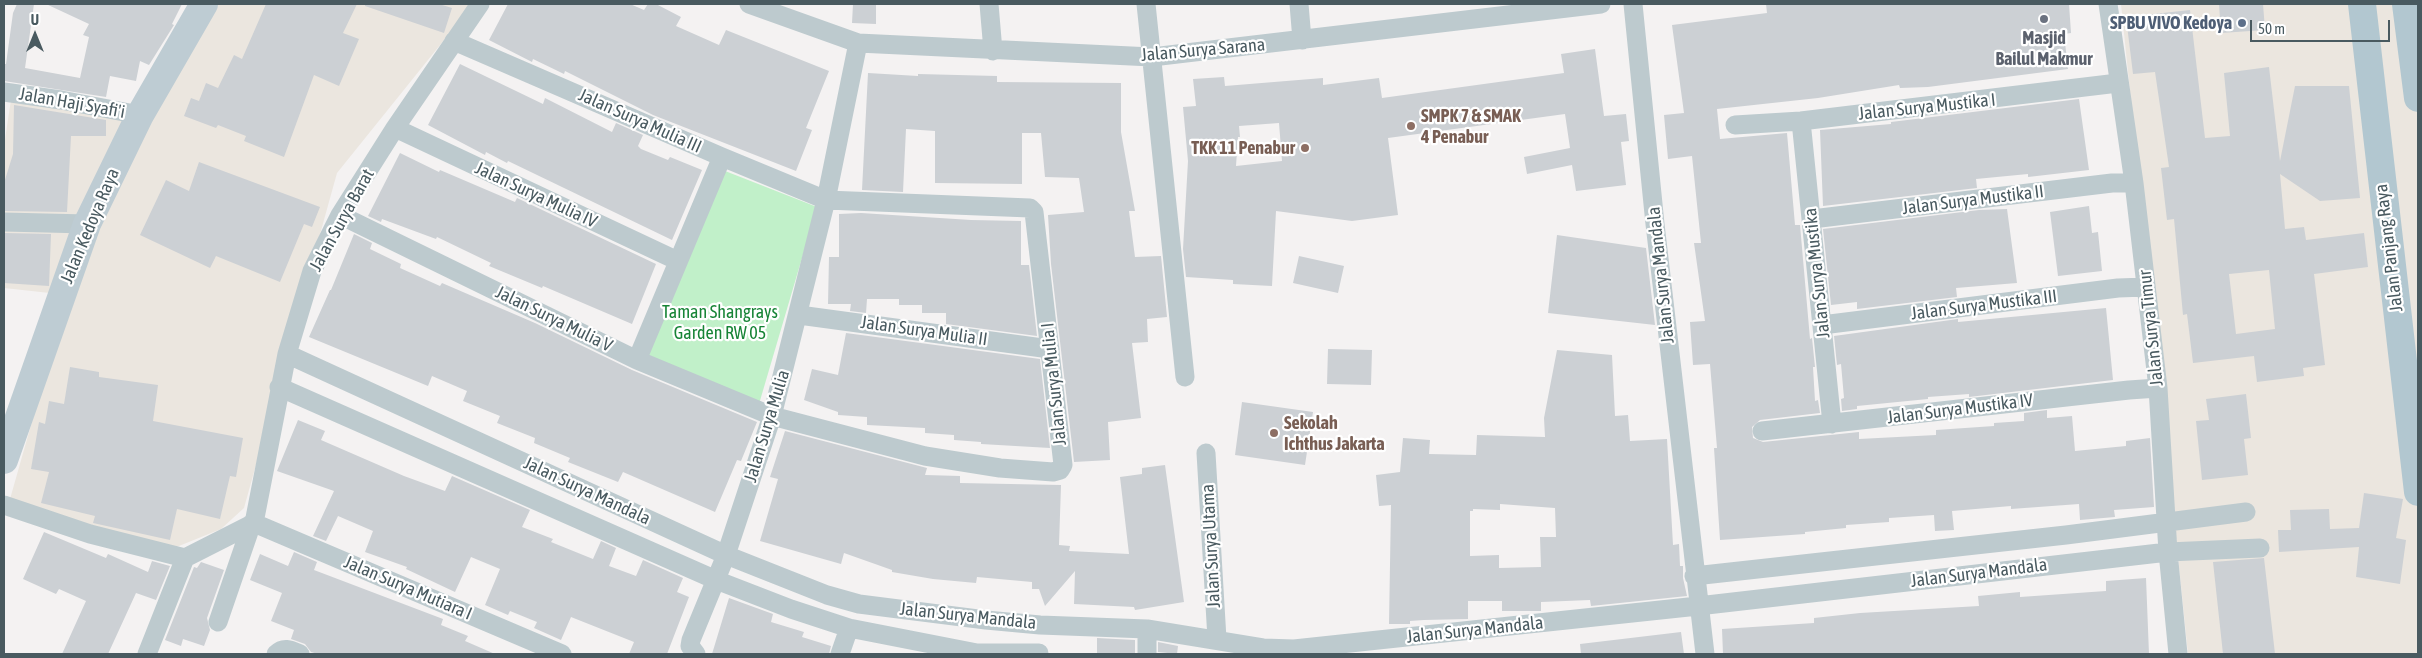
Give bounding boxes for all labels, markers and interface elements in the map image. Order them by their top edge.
north arrow [10,10,60,60]
scale bar [2252,10,2392,42]
text: U [31,12,39,28]
place label: SPBU VIVO Kedoya [2110,12,2232,34]
marker: Masjid Bailul Makmur [2038,13,2050,25]
marker: SPBU VIVO Kedoya [2236,17,2248,29]
text: 50 m [2258,20,2285,37]
place label: Masjid Bailul Makmur [1995,27,2093,70]
street label: Jalan Surya Sarana [1140,34,1266,66]
street label: Jalan Haji Syafi'i [17,83,127,123]
street label: Jalan Surya Mulia III [575,84,705,158]
street label: Jalan Surya Mustika I [1857,89,1997,125]
place label: SMPK 7 & SMAK 4 Penabur [1421,105,1521,148]
marker: SMPK 7 & SMAK 4 Penabur [1405,120,1417,132]
place label: TKK 11 Penabur [1191,137,1295,159]
marker: TKK 11 Penabur [1299,142,1311,154]
street label: Jalan Surya Mulia IV [472,157,600,233]
street label: Jalan Kedoya Raya [56,165,124,287]
street label: Jalan Surya Barat [305,165,379,275]
street label: Jalan Surya Mustika II [1901,181,2045,219]
street label: Jalan Panjang Raya [2370,183,2408,313]
street label: Jalan Surya Mandala [1643,206,1679,344]
street label: Jalan Surya Mustika [1799,207,1835,339]
street label: Jalan Surya Timur [2134,269,2168,387]
street label: Jalan Surya Mulia V [492,281,616,357]
street label: Jalan Surya Mustika III [1910,285,2058,325]
park label: Taman Shangrays Garden RW 05 [662,301,778,344]
street label: Jalan Surya Mulia II [859,311,989,351]
street label: Jalan Surya Mulia I [1037,322,1071,446]
street label: Jalan Surya Mulia [740,367,794,485]
street label: Jalan Surya Mustika IV [1886,389,2034,429]
place label: Sekolah Ichthus Jakarta [1284,412,1385,454]
marker: Sekolah Ichthus Jakarta [1268,427,1280,439]
street label: Jalan Surya Mandala [520,452,654,530]
street label: Jalan Surya Utama [1197,484,1225,608]
street label: Jalan Surya Mutiara I [341,551,475,625]
street label: Jalan Surya Mandala [1910,554,2048,592]
street label: Jalan Surya Mandala [899,598,1037,634]
street label: Jalan Surya Mandala [1406,612,1544,648]

